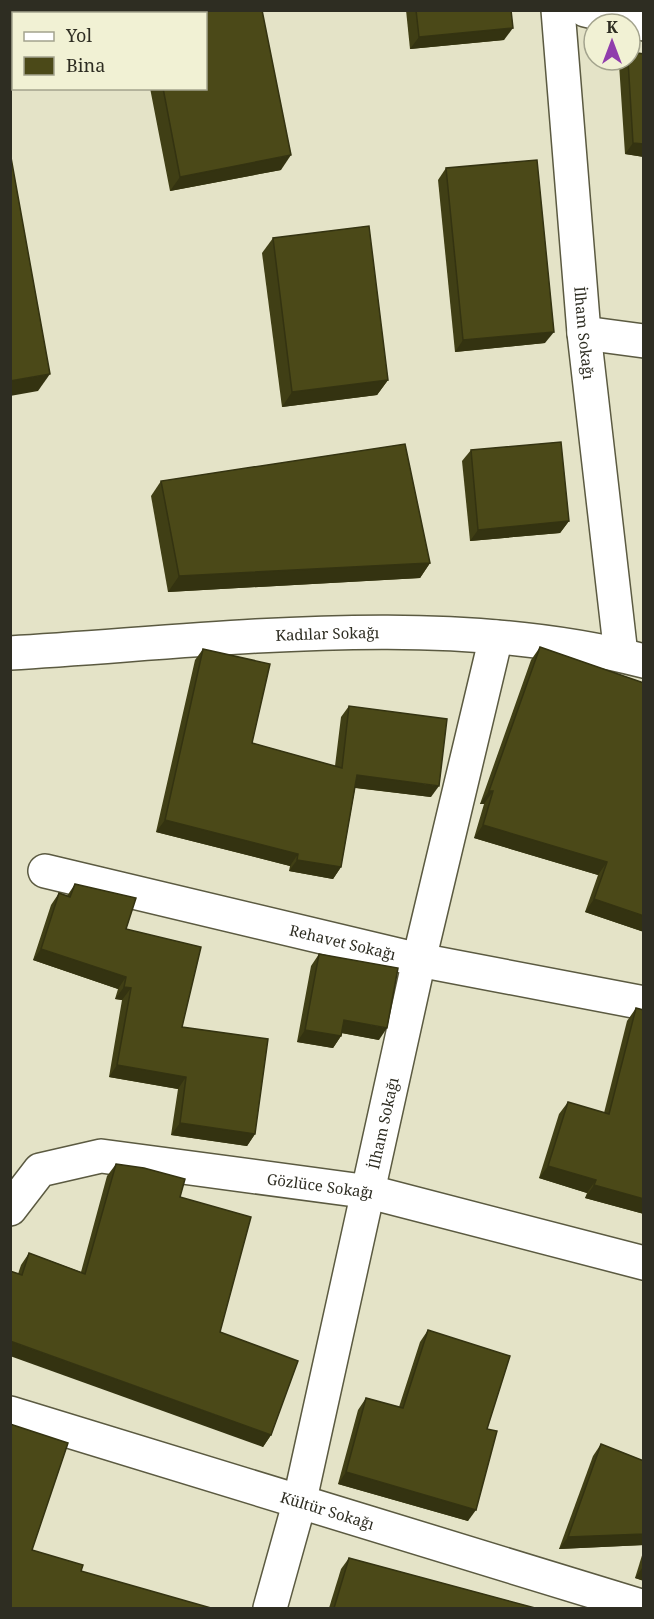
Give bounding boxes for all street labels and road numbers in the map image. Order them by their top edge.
street label: İlham Sokağı [570,286,599,381]
street label: Kadılar Sokağı [275,622,380,645]
street label: Rehavet Sokağı [287,920,398,964]
street label: İlham Sokağı [363,1075,403,1171]
street label: Gözlüce Sokağı [266,1168,376,1203]
street label: Kültür Sokağı [278,1486,377,1534]

